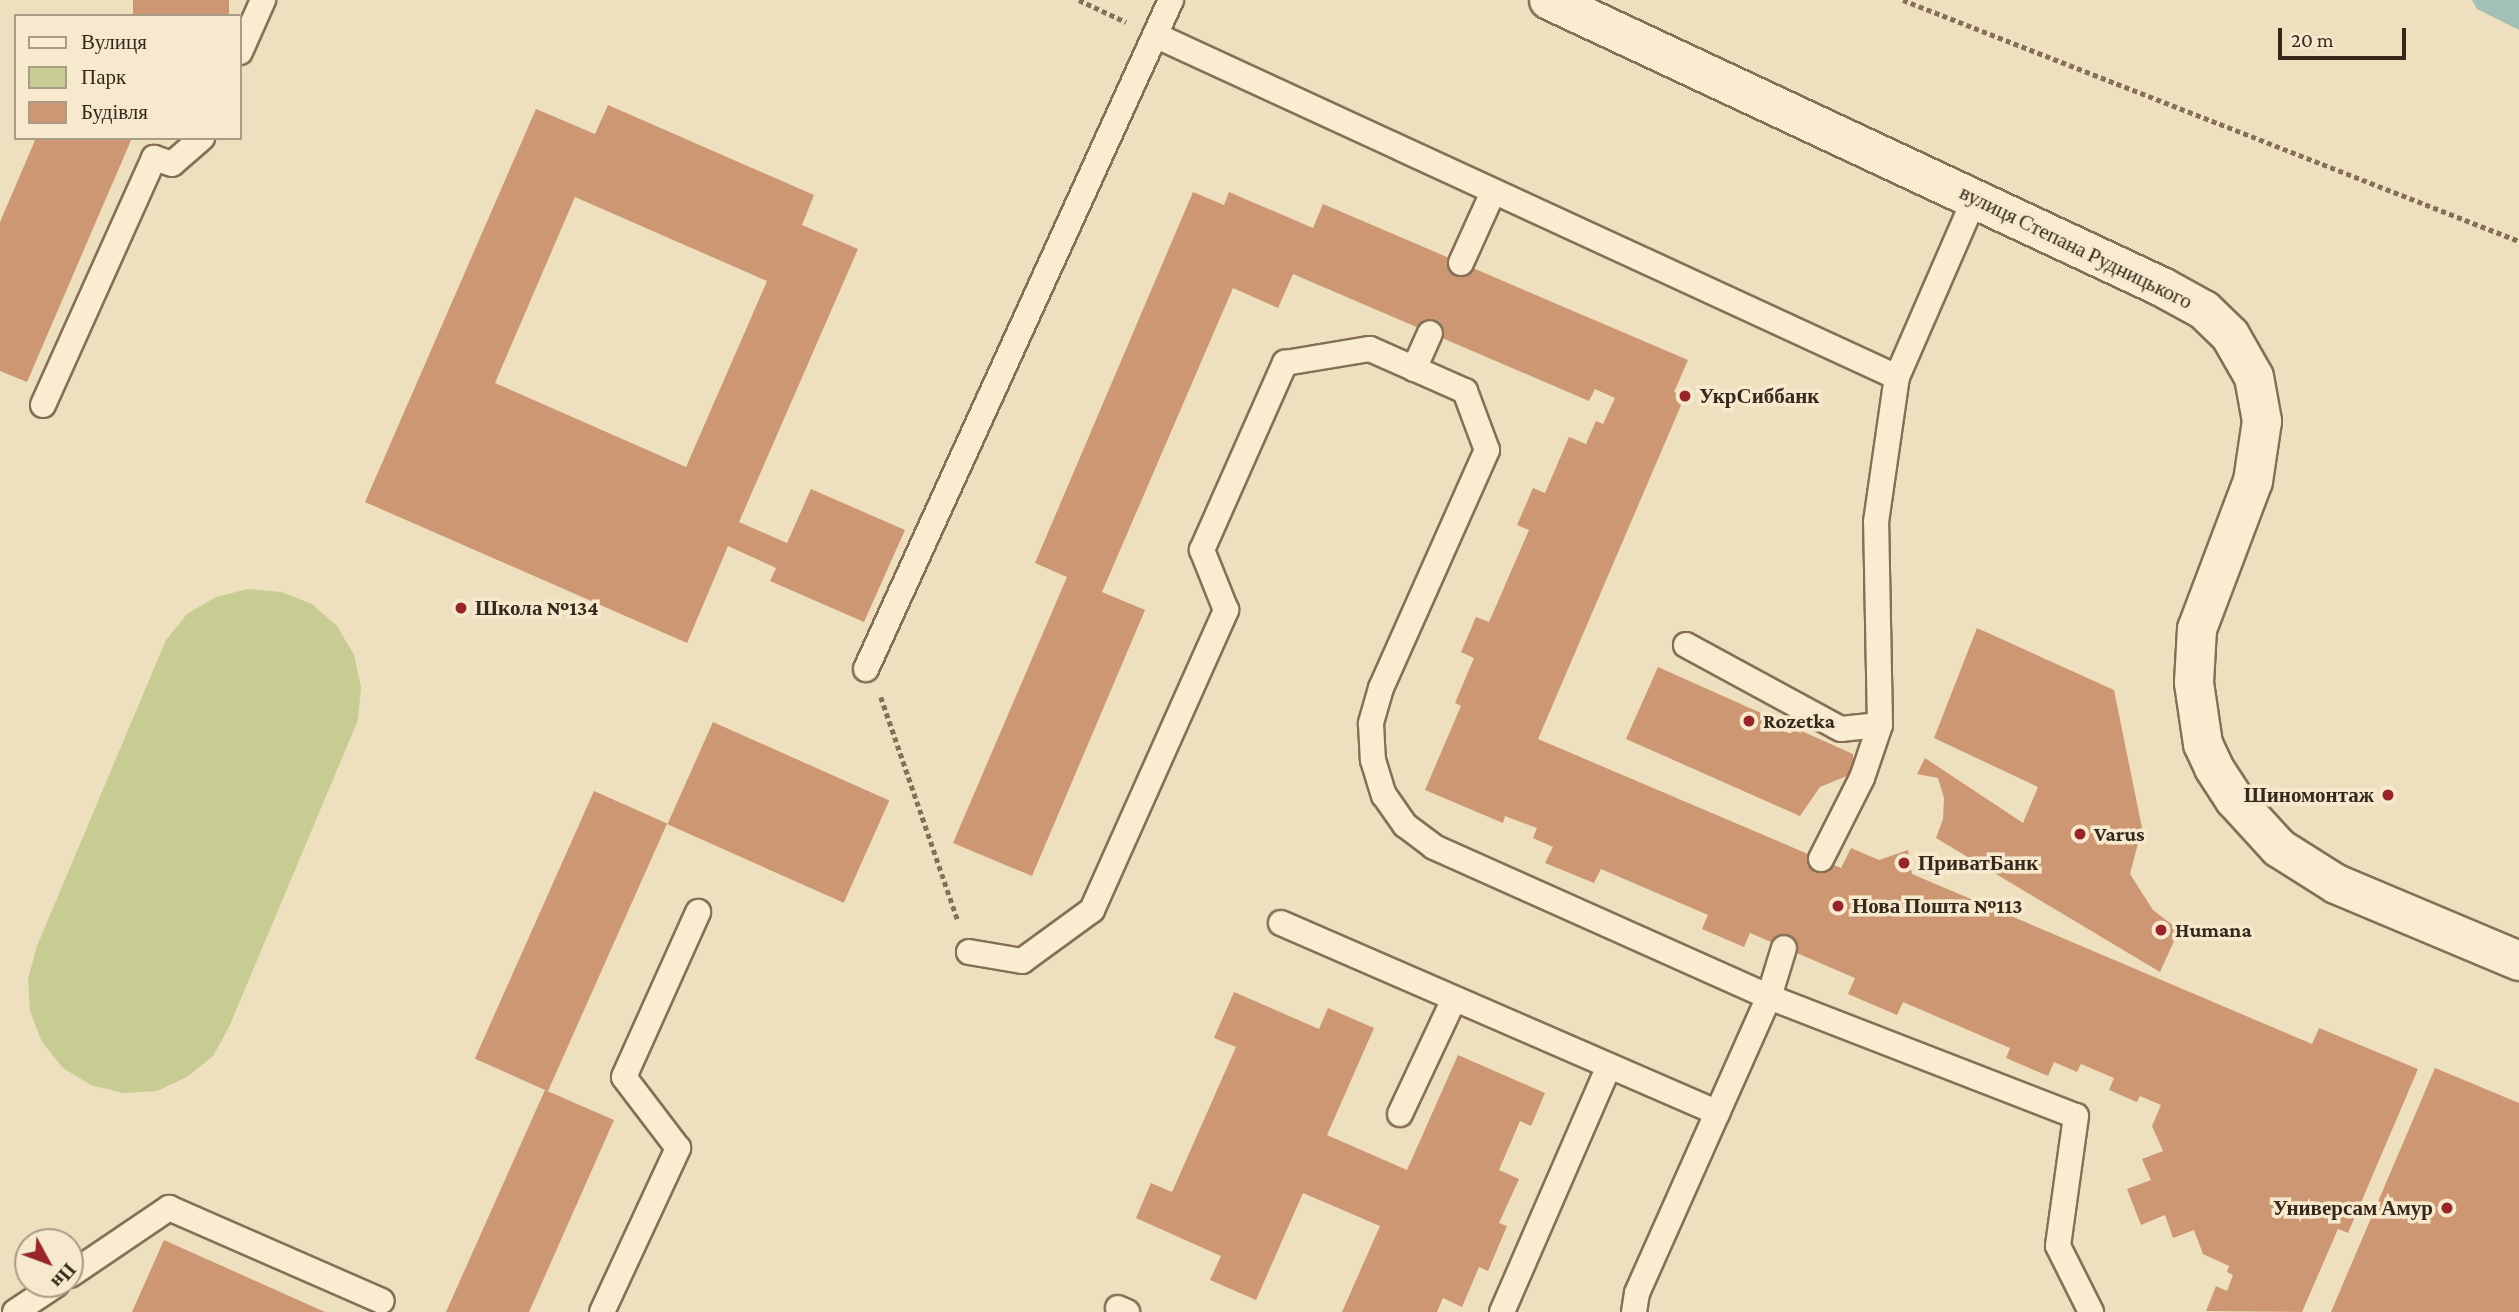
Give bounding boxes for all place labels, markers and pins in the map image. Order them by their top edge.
place label: УкрСиббанк [1699,383,1819,409]
marker: УкрСиббанк [1677,388,1693,404]
place label: Школа №134 [475,595,599,621]
marker: Школа №134 [453,600,469,616]
place label: Rozetka [1763,708,1835,734]
marker: Rozetka [1741,713,1757,729]
place label: Шиномонтаж [2244,782,2374,808]
marker: Шиномонтаж [2380,787,2396,803]
place label: Varus [2094,821,2145,847]
marker: Varus [2072,826,2088,842]
place label: ПриватБанк [1918,850,2038,876]
marker: ПриватБанк [1896,855,1912,871]
place label: Нова Пошта №113 [1852,893,2023,919]
marker: Нова Пошта №113 [1830,898,1846,914]
place label: Humana [2175,917,2252,943]
marker: Humana [2153,922,2169,938]
place label: Универсам Амур [2273,1195,2433,1221]
marker: Универсам Амур [2439,1200,2455,1216]

